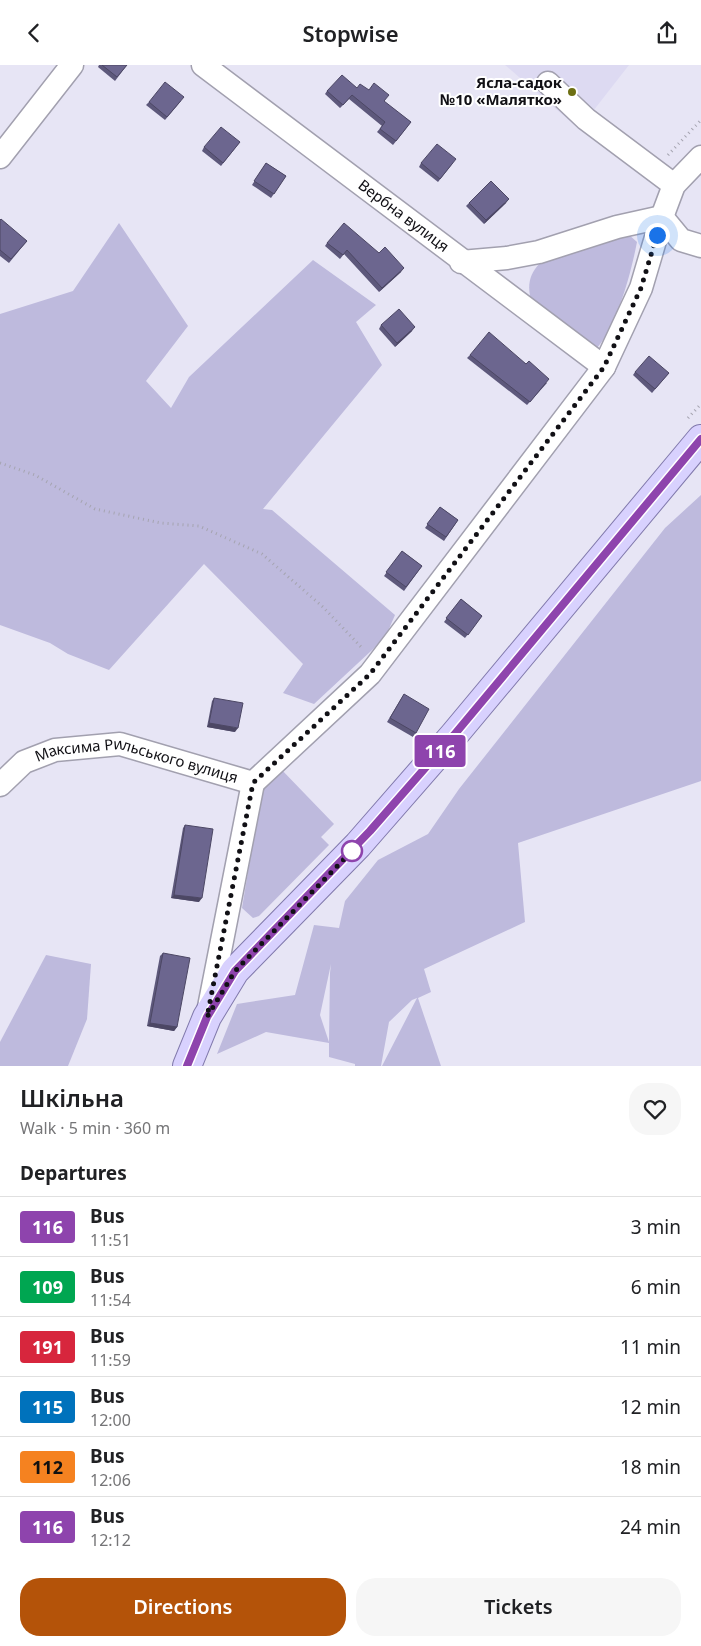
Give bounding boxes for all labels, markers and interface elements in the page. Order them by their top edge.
text: Stopwise [302,18,399,48]
icon: back [20,19,48,47]
icon: share [653,19,681,47]
place label: Ясла-садок №10 «Малятко» [440,72,563,109]
marker: Ясла-садок №10 «Малятко» [566,86,578,98]
street label: Вербна вулиця [355,174,454,256]
your location [645,223,670,248]
street label: Максима Рильського вулиця [32,733,240,787]
line badge: 116 [411,735,469,767]
text: 116 [425,739,455,763]
unlabelled marker [341,840,363,862]
text: Шкільна [20,1081,124,1114]
button: heart [629,1083,681,1135]
text: Walk · 5 min · 360 m [20,1117,170,1139]
text: Departures [20,1160,127,1186]
text: Bus [90,1203,125,1229]
text: 3 min [631,1214,681,1240]
text: 116 [32,1215,63,1239]
text: 11:51 [90,1229,131,1251]
text: Bus [90,1263,125,1289]
text: 6 min [631,1274,681,1300]
text: 109 [32,1275,63,1299]
text: 11:54 [90,1289,131,1311]
text: Bus [90,1323,125,1349]
text: 11 min [620,1334,681,1360]
text: 191 [32,1335,63,1359]
text: 11:59 [90,1349,131,1371]
text: Bus [90,1383,125,1409]
text: 12 min [620,1394,681,1420]
text: 115 [32,1395,63,1419]
text: 12:00 [90,1409,131,1431]
text: Bus [90,1443,125,1469]
text: 18 min [620,1454,681,1480]
text: 112 [32,1455,63,1479]
text: 12:06 [90,1469,131,1491]
text: Bus [90,1503,125,1529]
text: 24 min [620,1514,681,1540]
text: 116 [32,1515,63,1539]
text: 12:12 [90,1529,131,1551]
button: Directions [20,1578,346,1636]
button: Tickets [356,1578,681,1636]

